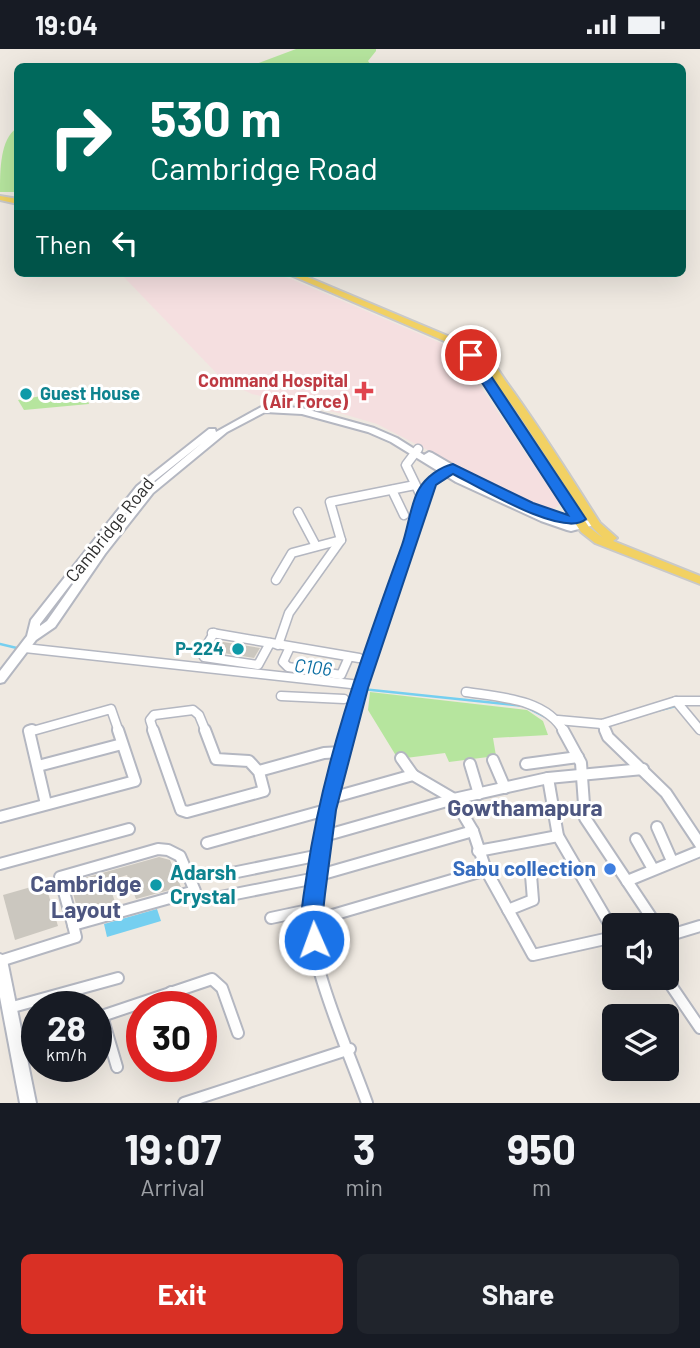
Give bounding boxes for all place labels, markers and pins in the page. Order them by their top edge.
pin [441,325,501,385]
place label: Command Hospital (Air Force) [198,369,349,412]
marker: Command Hospital (Air Force) [354,381,374,401]
place label: Guest House [40,382,140,404]
marker: Guest House [18,386,34,402]
place label: P-224 [175,637,224,659]
marker: P-224 [230,641,246,657]
place label: Sabu collection [453,855,596,880]
place label: Adarsh Crystal [170,859,237,908]
marker: Sabu collection [602,861,618,877]
marker: Adarsh Crystal [148,877,164,893]

